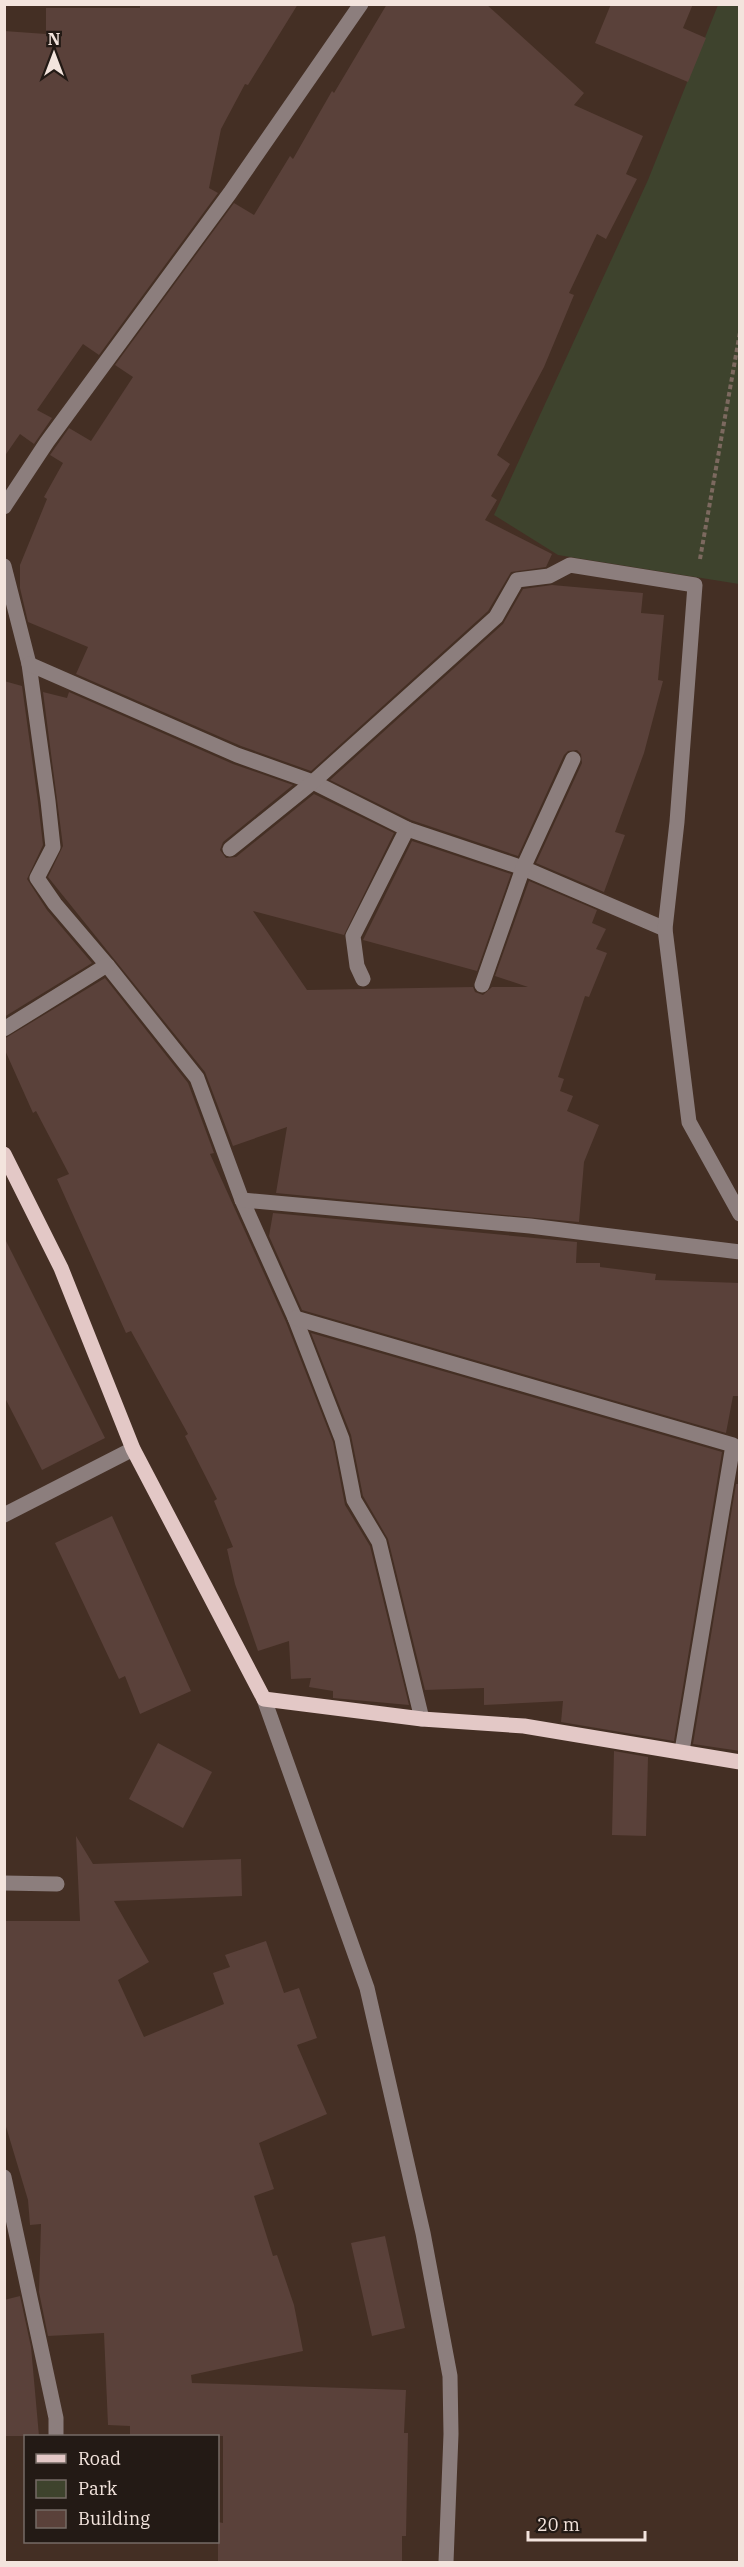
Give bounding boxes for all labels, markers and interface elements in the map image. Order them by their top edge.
north arrow [24,24,84,84]
text: N [48,29,60,49]
legend [24,2435,219,2543]
text: Road [78,2447,121,2470]
text: Park [78,2477,118,2500]
scale bar [528,2504,645,2542]
text: Building [78,2507,150,2530]
text: 20 m [537,2513,580,2536]

